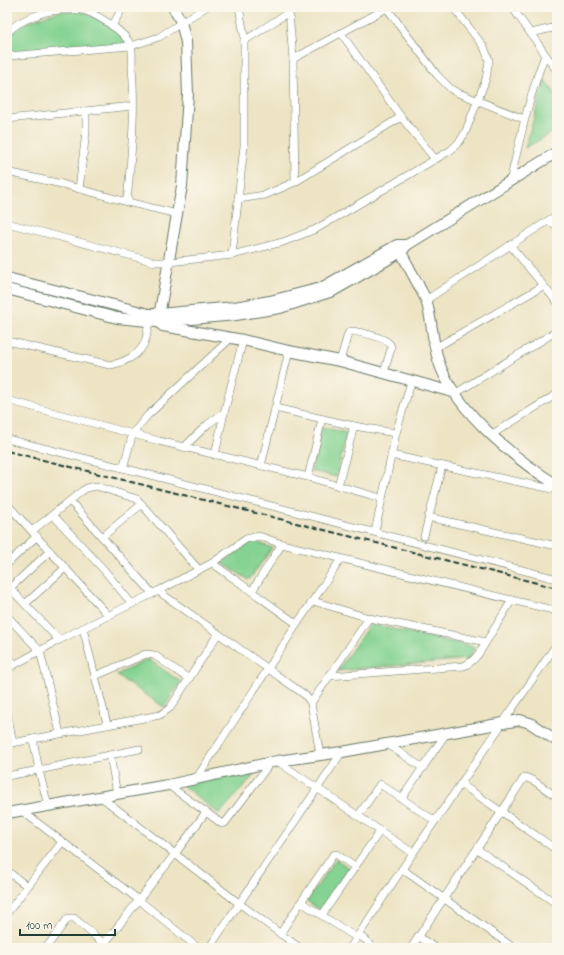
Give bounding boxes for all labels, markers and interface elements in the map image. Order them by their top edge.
scale bar [20,911,115,937]
text: 100 m [26,917,53,935]

